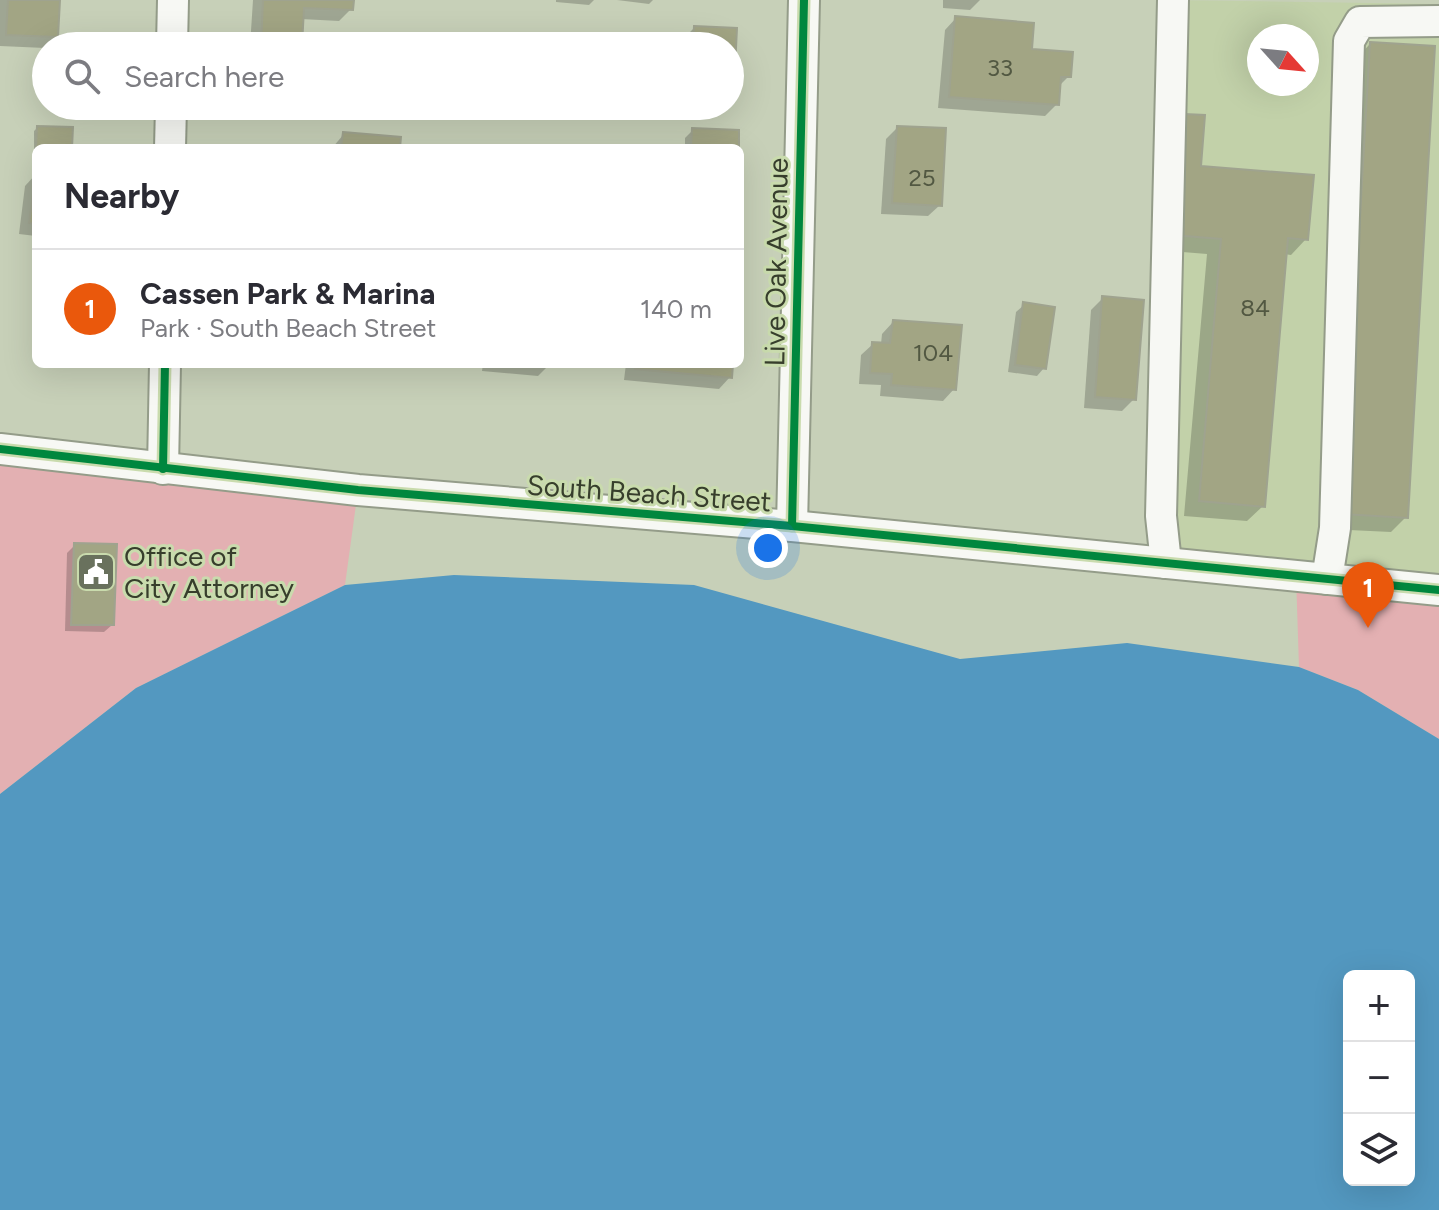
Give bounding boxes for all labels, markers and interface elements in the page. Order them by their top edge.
north arrow [1247,24,1319,96]
search box [32,32,744,120]
house number: 33 [987,53,1013,82]
icon: search [60,54,104,98]
text: Search here [124,58,284,95]
street label: Live Oak Avenue [757,157,795,367]
house number: 25 [908,163,936,192]
text: Nearby [64,176,179,217]
text: Cassen Park & Marina [140,275,435,312]
text: 1 [85,293,95,325]
text: 140 m [640,293,712,325]
house number: 84 [1240,293,1270,322]
text: Park · South Beach Street [140,312,436,344]
house number: 104 [913,338,953,367]
street label: South Beach Street [526,467,772,519]
your location [748,528,788,568]
place label: Office of City Attorney [124,539,294,605]
public building icon: Office of City Attorney [75,551,117,593]
pin: 1 [1342,562,1394,628]
map controls [1343,970,1415,1186]
button: + [1343,970,1415,1042]
button: − [1343,1042,1415,1114]
button: layers [1343,1114,1415,1186]

